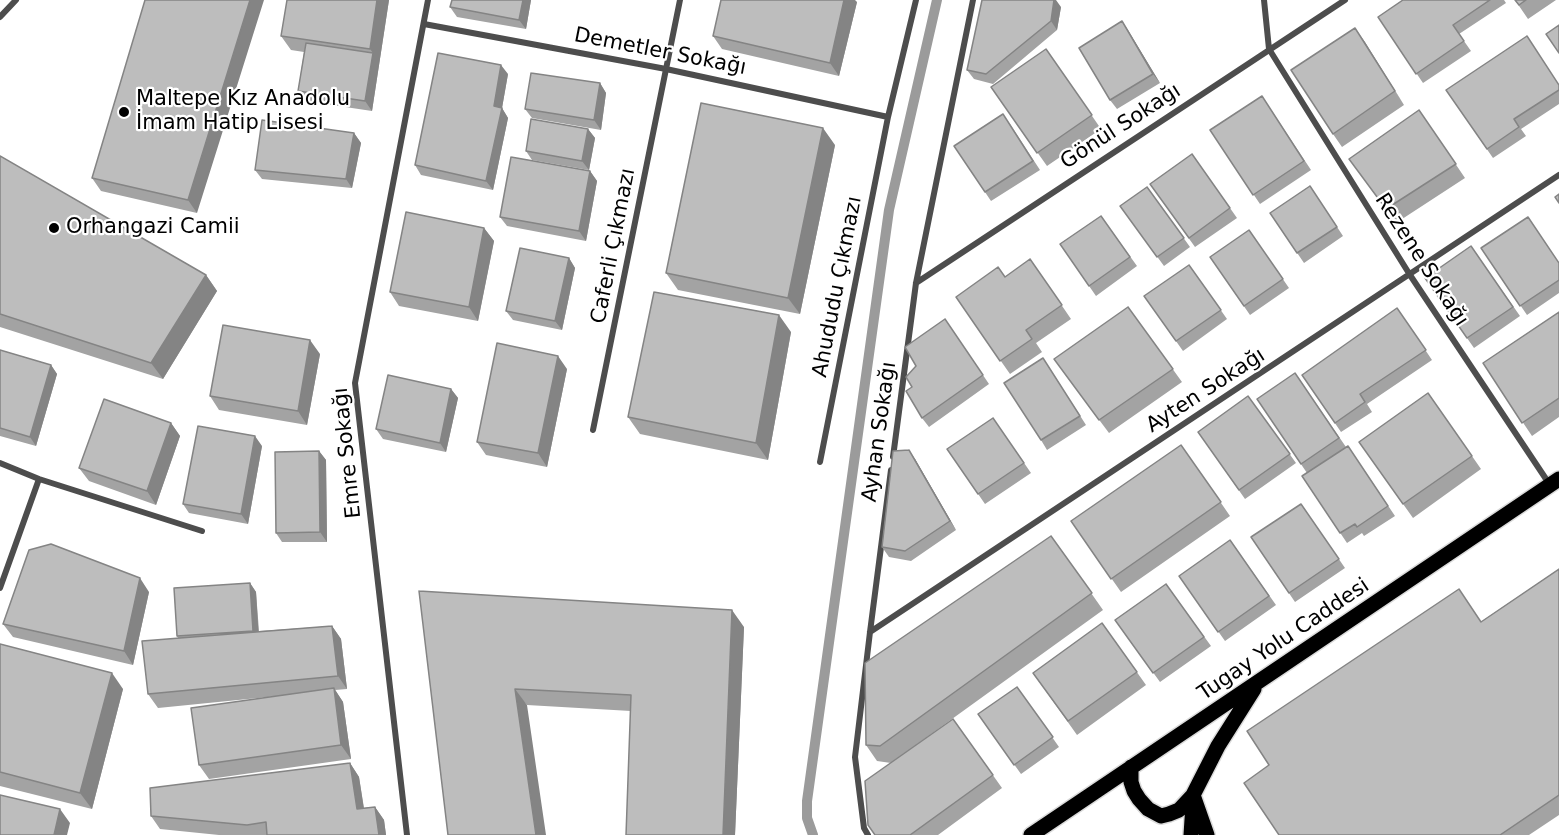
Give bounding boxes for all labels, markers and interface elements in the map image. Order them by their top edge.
street label: Demetler Sokağı [572,23,748,81]
street label: Gönül Sokağı [1056,79,1186,175]
place label: Maltepe Kız Anadolu İmam Hatip Lisesi [136,87,350,137]
marker: Maltepe Kız Anadolu İmam Hatip Lisesi [117,105,131,119]
street label: Caferli Çıkmazı [587,166,641,326]
street label: Rezene Sokağı [1369,189,1473,331]
street label: Ahududu Çıkmazı [808,194,868,380]
place label: Orhangazi Camii [66,215,240,241]
marker: Orhangazi Camii [47,221,61,235]
street label: Ayten Sokağı [1142,343,1270,439]
street label: Ayhan Sokağı [858,360,902,504]
street label: Emre Sokağı [329,386,367,520]
street label: Tugay Yolu Caddesi [1194,573,1374,707]

